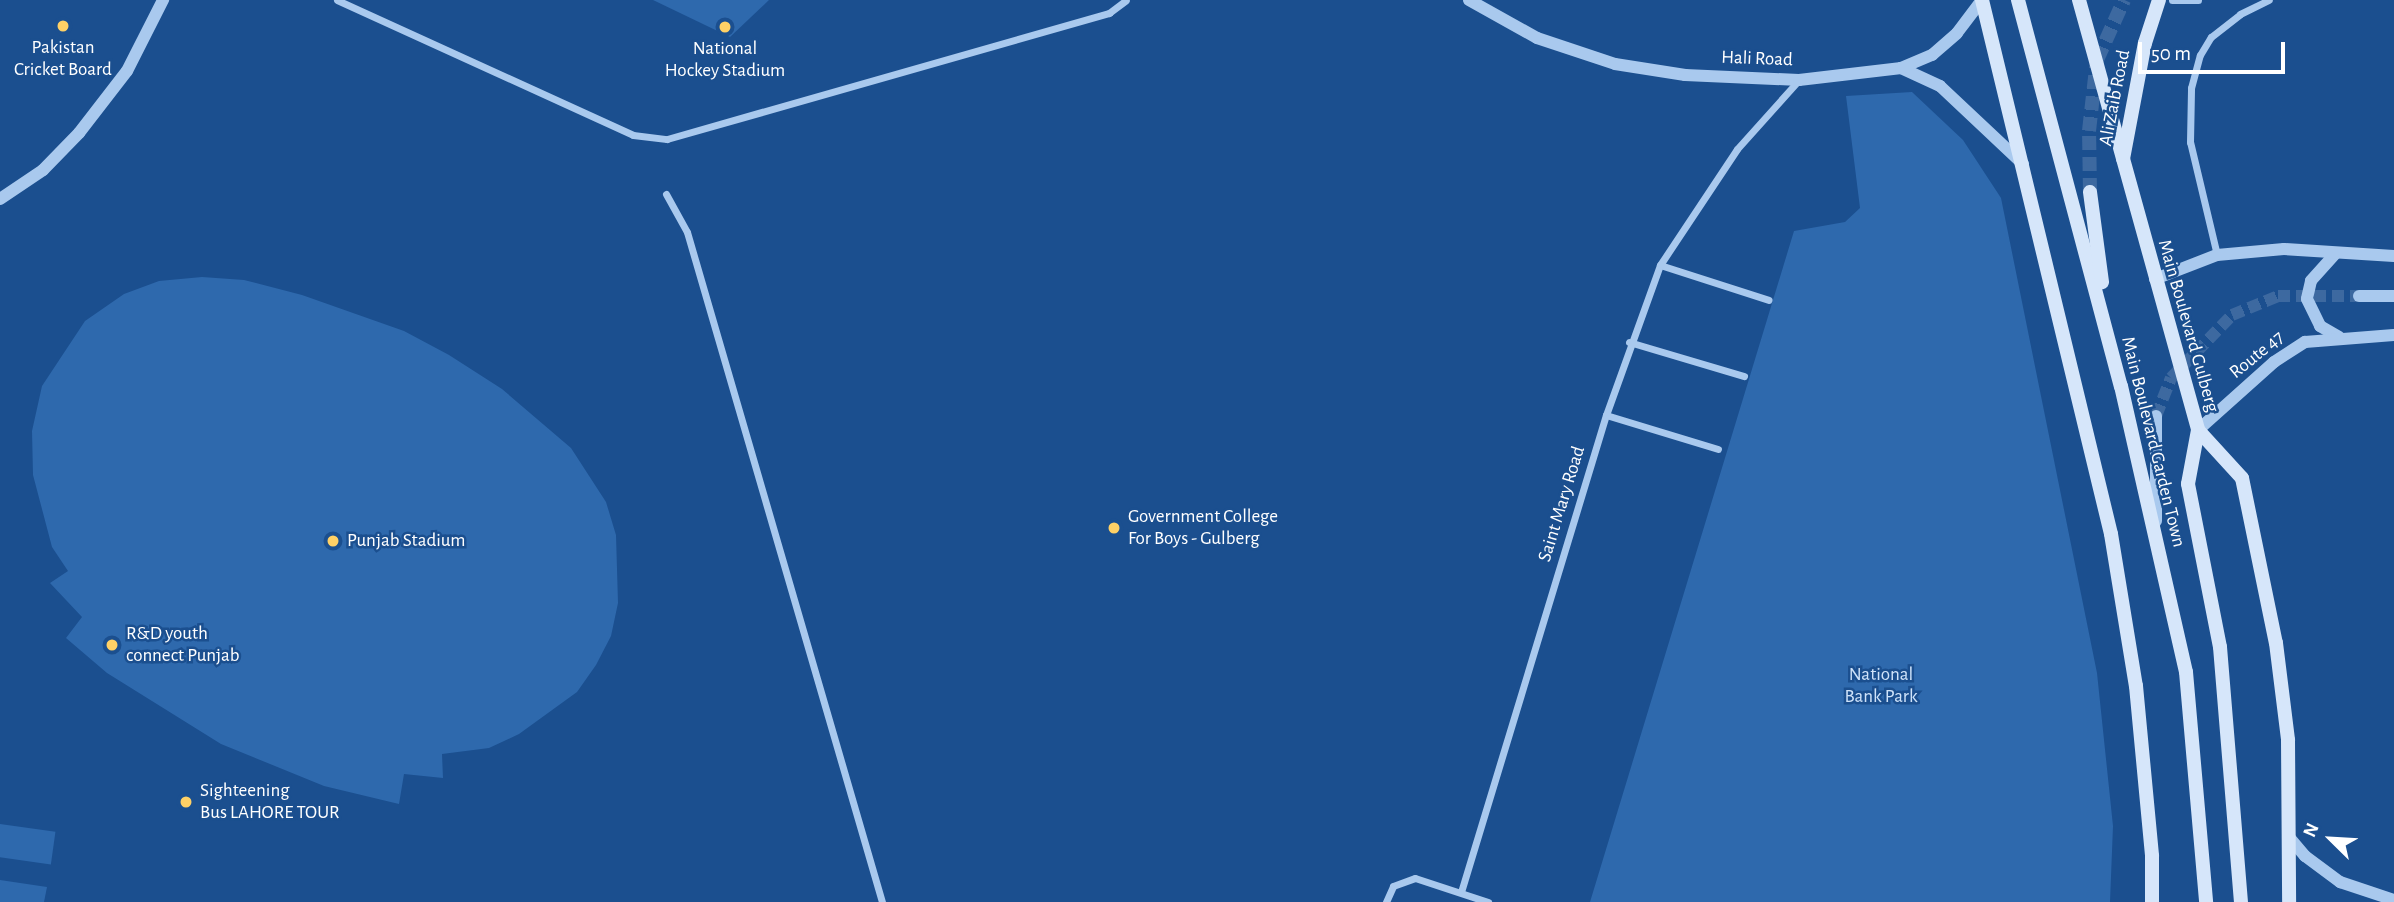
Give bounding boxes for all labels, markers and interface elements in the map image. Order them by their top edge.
marker: Pakistan Cricket Board [55,18,71,34]
marker: National Hockey Stadium [717,19,733,35]
scale bar [2142,28,2289,72]
place label: Pakistan Cricket Board [14,37,112,81]
place label: National Hockey Stadium [665,38,785,82]
text: 50 m [2151,43,2191,64]
street label: Hali Road [1721,46,1793,72]
street label: Ali Zaib Road [2095,48,2135,148]
street label: Main Boulevard Gulberg [2152,237,2224,415]
street label: Route 47 [2225,326,2289,384]
street label: Main Boulevard Garden Town [2116,334,2190,550]
street label: Saint Mary Road [1534,443,1590,565]
place label: Government College For Boys - Gulberg [1128,506,1278,550]
marker: Government College For Boys - Gulberg [1106,520,1122,536]
place label: Punjab Stadium [347,530,466,552]
marker: Punjab Stadium [325,533,341,549]
place label: R&D youth connect Punjab [126,623,240,667]
marker: R&D youth connect Punjab [104,637,120,653]
park label: National Bank Park [1844,664,1918,708]
place label: Sighteening Bus LAHORE TOUR [200,780,340,824]
marker: Sighteening Bus LAHORE TOUR [178,794,194,810]
north arrow [2296,804,2366,874]
text: N [2300,820,2323,840]

